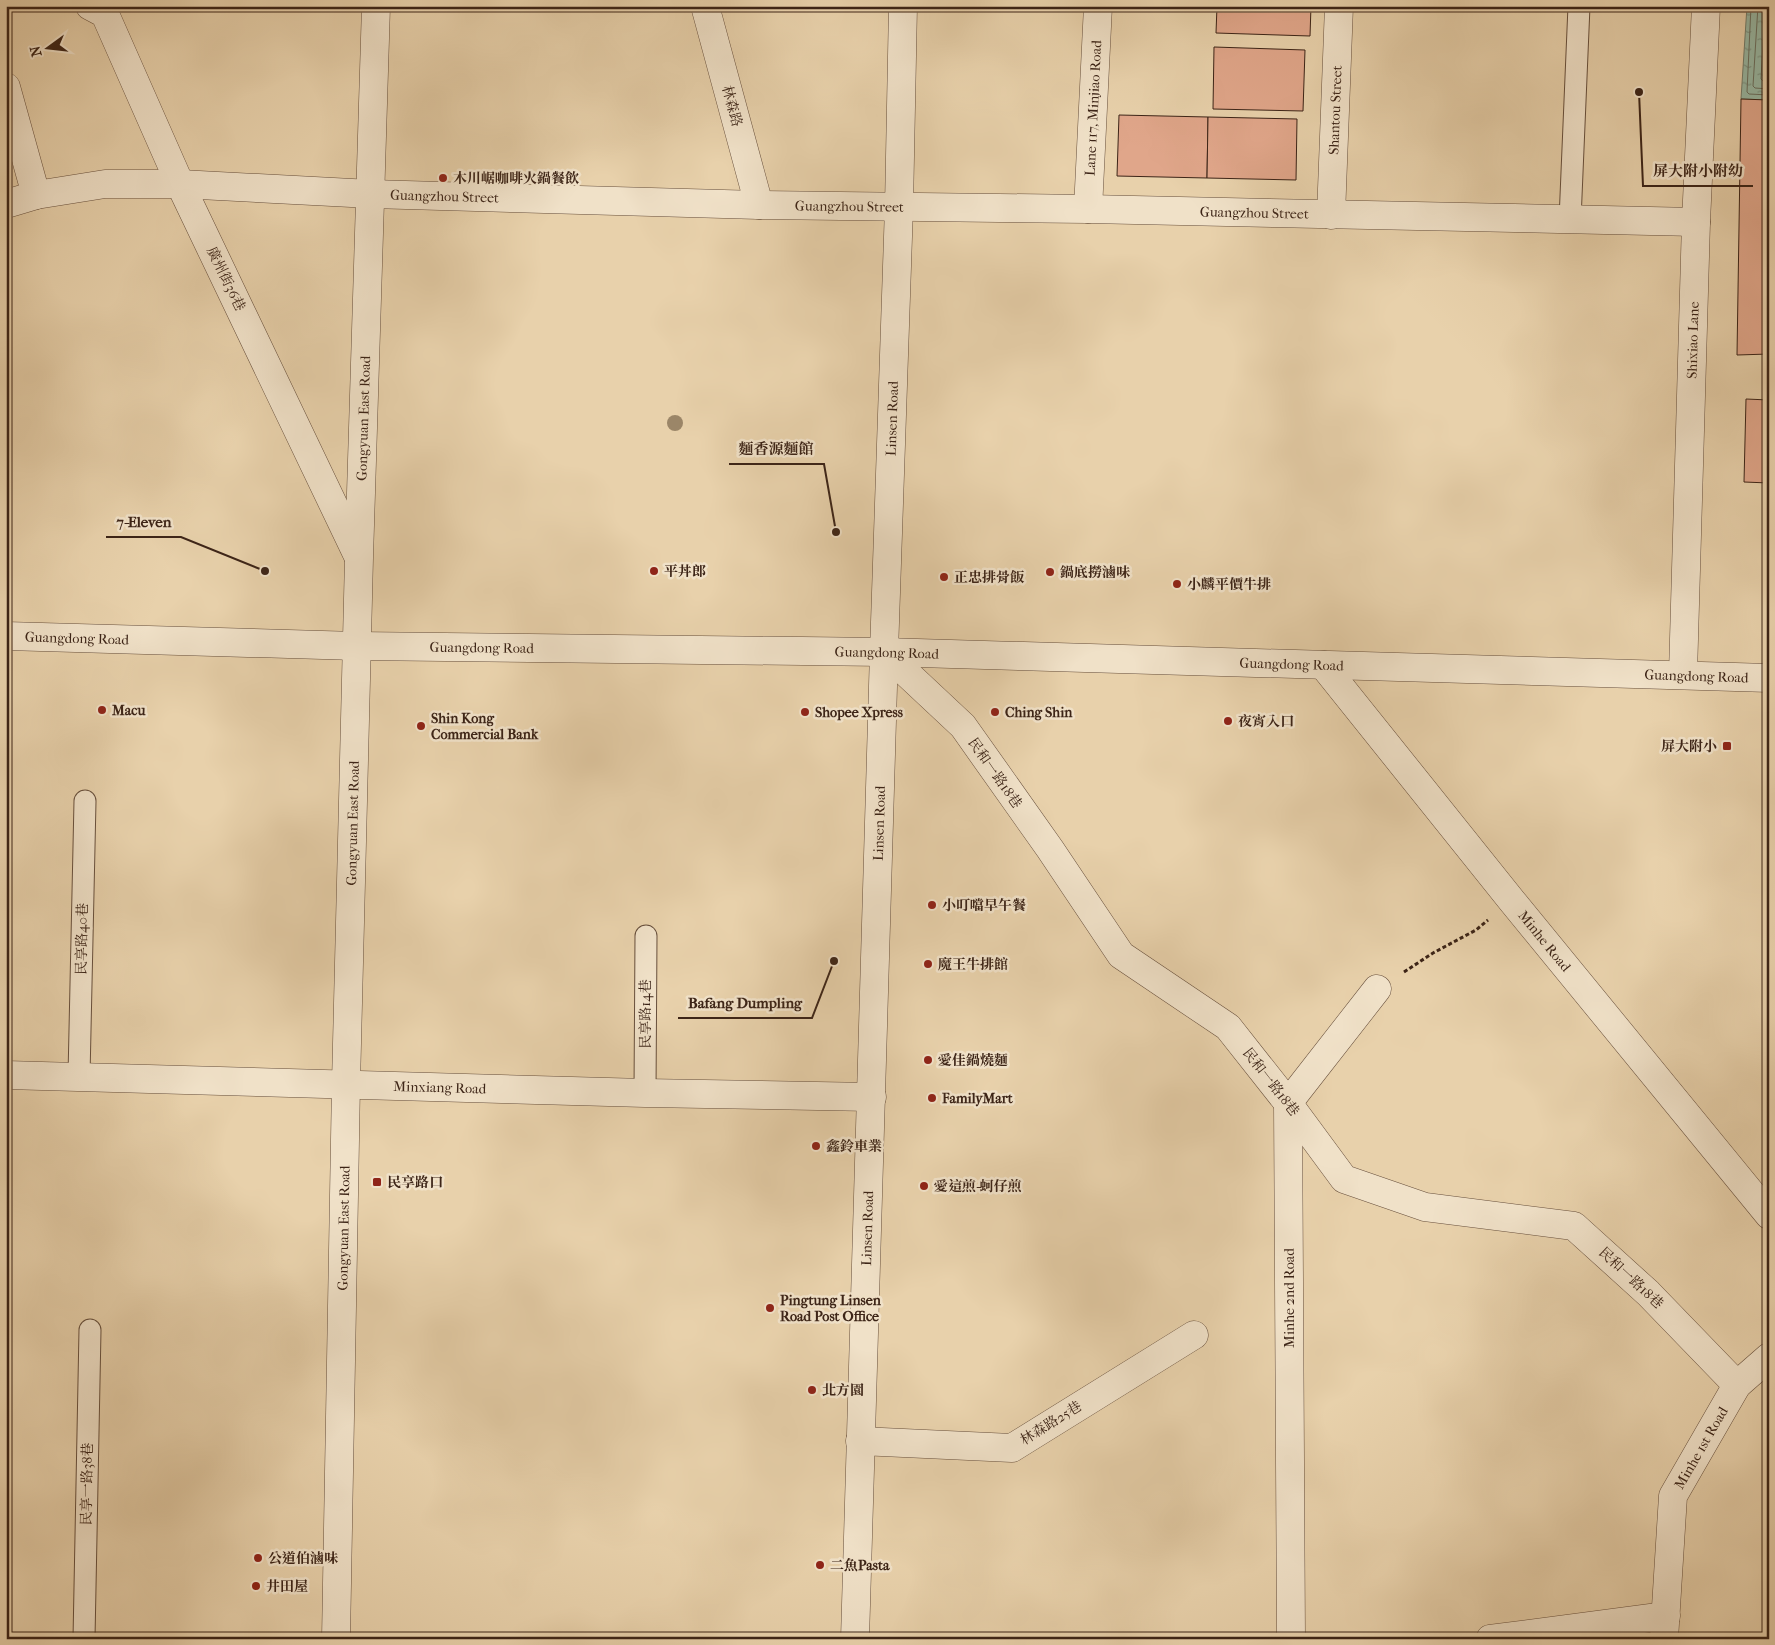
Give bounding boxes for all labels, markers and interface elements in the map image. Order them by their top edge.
north arrow [22,22,72,72]
street label: Lane 117, Minjiao Road [1081,39,1105,176]
text: N [26,44,46,59]
street label: Shantou Street [1325,65,1345,155]
street label: 林森路 [718,84,746,128]
callout: 屏大附小附幼 [1643,156,1753,186]
text: 屏大附小附幼 [1653,162,1743,180]
place label: 木川崌咖啡火鍋餐飲 [453,170,579,187]
marker: 木川崌咖啡火鍋餐飲 [437,172,449,184]
street label: Guangzhou Street [390,186,499,206]
street label: Guangzhou Street [795,197,904,215]
street label: Guangzhou Street [1200,203,1309,222]
street label: 廣州街36巷 [203,244,249,314]
street label: Shixiao Lane [1683,301,1702,379]
street label: Gongyuan East Road [353,355,374,481]
street label: Linsen Road [882,380,902,456]
callout: 麵香源麵館 [729,434,824,464]
text: 麵香源麵館 [738,440,814,458]
callout: 7-Eleven [106,507,181,537]
text: 7-Eleven [116,513,172,531]
place label: 平丼郎 [664,563,706,580]
place label: 鍋底撈滷味 [1060,564,1131,581]
marker: 平丼郎 [648,565,660,577]
marker: 鍋底撈滷味 [1044,566,1056,578]
place label: 正忠排骨飯 [954,569,1025,586]
marker: 正忠排骨飯 [938,571,950,583]
place label: 小麟平價牛排 [1187,576,1271,593]
marker: 小麟平價牛排 [1171,578,1183,590]
street label: Guangdong Road [25,628,130,648]
street label: Guangdong Road [430,638,534,657]
street label: Guangdong Road [835,643,940,662]
street label: Guangdong Road [1239,654,1344,674]
street label: Guangdong Road [1644,666,1749,686]
place label: Macu [111,702,145,719]
marker: Macu [96,704,108,716]
place label: Shopee Xpress [815,704,904,721]
place label: Ching Shin [1005,704,1073,721]
marker: Shopee Xpress [799,706,811,718]
marker: Ching Shin [989,706,1001,718]
place label: Shin Kong Commercial Bank [431,710,539,743]
place label: 夜宵入口 [1238,713,1294,730]
marker: 夜宵入口 [1222,715,1234,727]
marker: Shin Kong Commercial Bank [415,720,427,732]
street label: 民和一路18巷 [965,735,1025,811]
place label: 屏大附小 [1661,738,1717,755]
marker: 屏大附小 [1721,740,1733,752]
street label: Gongyuan East Road [342,760,362,886]
street label: Linsen Road [869,785,889,861]
place label: 小叮噹早午餐 [942,897,1026,914]
marker: 小叮噹早午餐 [926,899,938,911]
street label: 民享路40巷 [73,903,91,975]
street label: Minhe Road [1515,907,1575,975]
place label: 魔王牛排館 [938,956,1008,973]
marker: 魔王牛排館 [922,958,934,970]
street label: 民享路14巷 [637,979,654,1049]
callout: Bafang Dumpling [678,988,812,1018]
text: Bafang Dumpling [688,994,803,1012]
street label: 民和一路18巷 [1239,1044,1303,1120]
place label: 愛佳鍋燒麵 [938,1052,1008,1069]
marker: 愛佳鍋燒麵 [922,1054,934,1066]
street label: Minxiang Road [393,1077,487,1097]
place label: FamilyMart [941,1090,1014,1107]
marker: FamilyMart [926,1092,938,1104]
place label: 鑫鈴車業 [826,1138,882,1155]
marker: 鑫鈴車業 [810,1140,822,1152]
street label: Gongyuan East Road [334,1165,353,1291]
place label: 民享路口 [387,1174,443,1191]
marker: 民享路口 [371,1176,383,1188]
place label: 愛這煎-蚵仔煎 [934,1178,1022,1195]
marker: 愛這煎-蚵仔煎 [918,1180,930,1192]
street label: Linsen Road [857,1190,877,1266]
street label: 民和一路18巷 [1595,1244,1667,1312]
street label: Minhe 2nd Road [1281,1248,1298,1348]
place label: Pingtung Linsen Road Post Office [780,1292,882,1325]
marker: Pingtung Linsen Road Post Office [764,1302,776,1314]
place label: 北方園 [822,1382,864,1399]
marker: 北方園 [806,1384,818,1396]
street label: 林森路25巷 [1017,1397,1085,1449]
street label: Minhe 1st Road [1670,1403,1731,1492]
street label: 民享一路38巷 [78,1442,96,1526]
place label: 公道伯滷味 [268,1550,339,1567]
marker: 公道伯滷味 [252,1552,264,1564]
place label: 二魚Pasta [830,1557,890,1574]
marker: 二魚Pasta [814,1559,826,1571]
place label: 井田屋 [266,1578,308,1595]
marker: 井田屋 [250,1580,262,1592]

